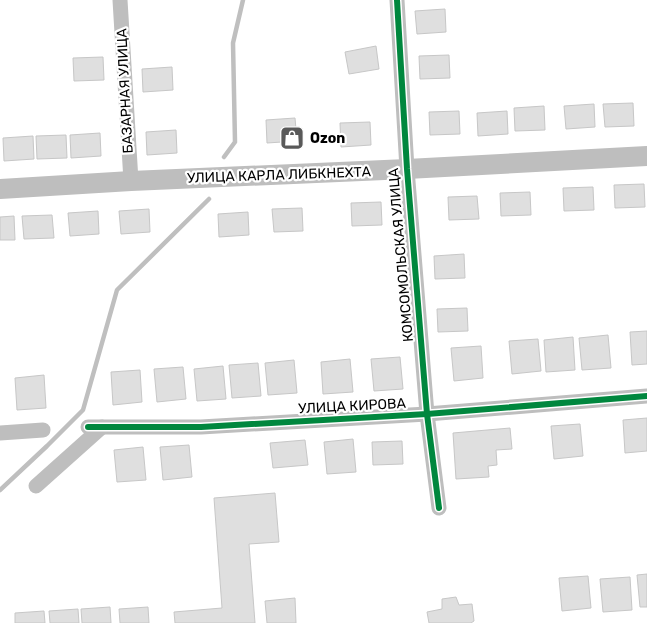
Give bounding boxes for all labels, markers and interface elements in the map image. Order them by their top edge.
street label: БАЗАРНАЯ УЛИЦА [113,27,137,154]
shop icon: Ozon [279,125,305,151]
place label: Ozon [310,130,345,147]
street label: УЛИЦА КАРЛА ЛИБКНЕХТА [187,163,372,187]
street label: КОМСОМОЛЬСКАЯ УЛИЦА [385,167,417,343]
street label: УЛИЦА КИРОВА [298,395,407,417]

